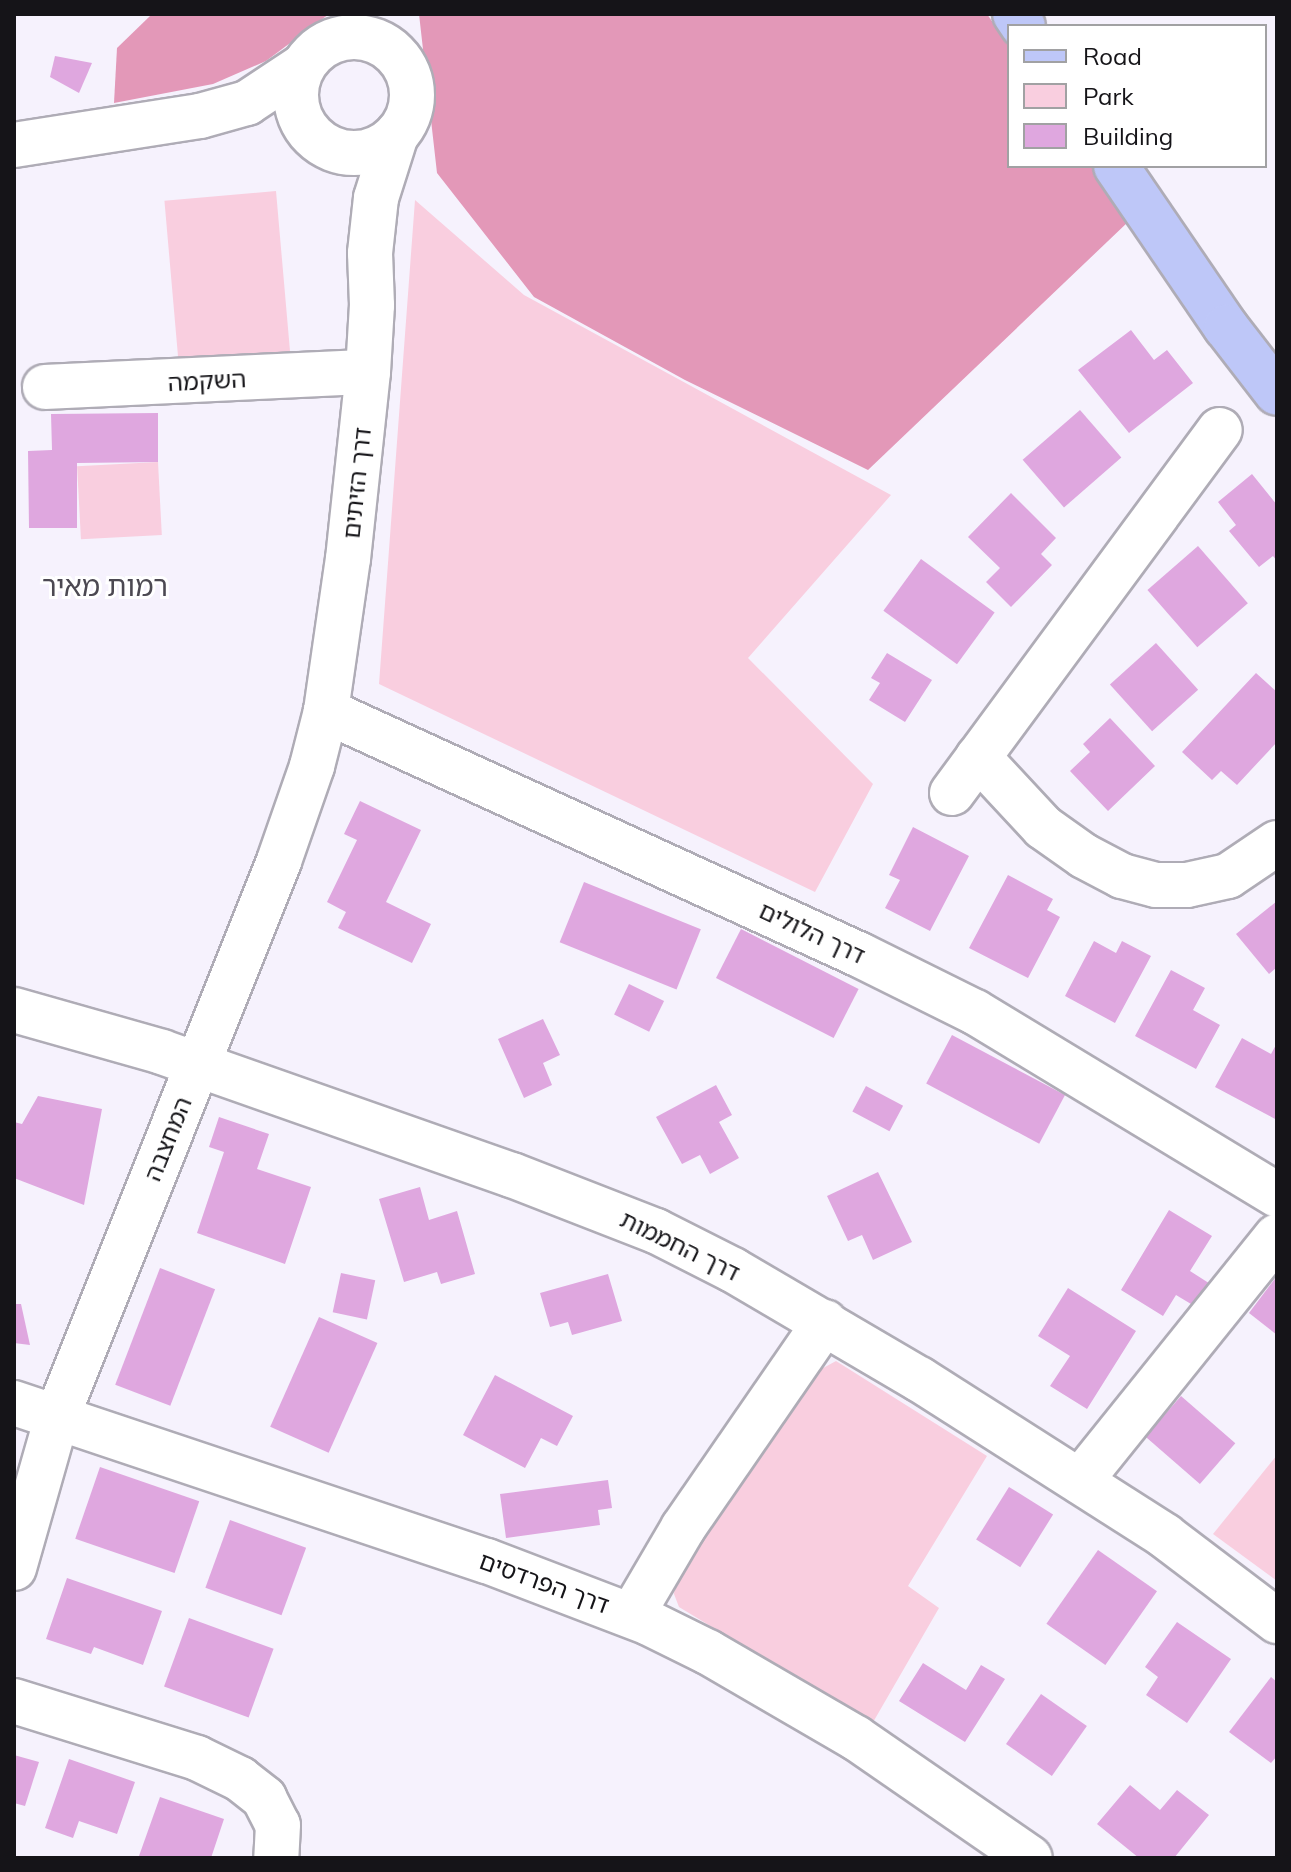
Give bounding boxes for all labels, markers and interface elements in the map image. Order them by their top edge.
legend [1007,24,1267,168]
text: Road [1083,41,1142,71]
text: Park [1083,81,1134,111]
text: Building [1083,121,1173,151]
street label: השקמה [167,365,247,397]
street label: דרך הזיתים [337,426,377,540]
district label: רמות מאיר [42,569,168,603]
street label: דרך הלולים [754,896,870,970]
street label: המחצבה [138,1093,198,1185]
street label: דרך החממות [616,1205,744,1287]
street label: דרך הפרדסים [475,1546,613,1620]

